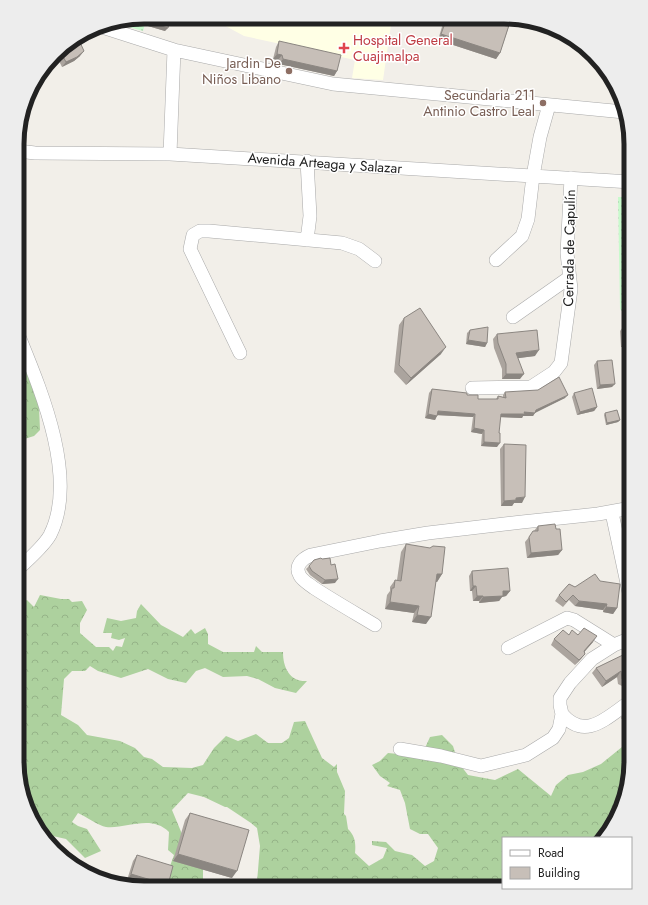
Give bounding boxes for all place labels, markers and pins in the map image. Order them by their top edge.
place label: Hospital General Cuajimalpa [353,30,453,66]
marker: Hospital General Cuajimalpa [338,42,350,54]
place label: Jardin De Niños Libano [202,53,281,89]
marker: Jardin De Niños Libano [284,66,294,76]
place label: Secundaria 211 Antinio Castro Leal [423,85,535,121]
marker: Secundaria 211 Antinio Castro Leal [538,98,548,108]

